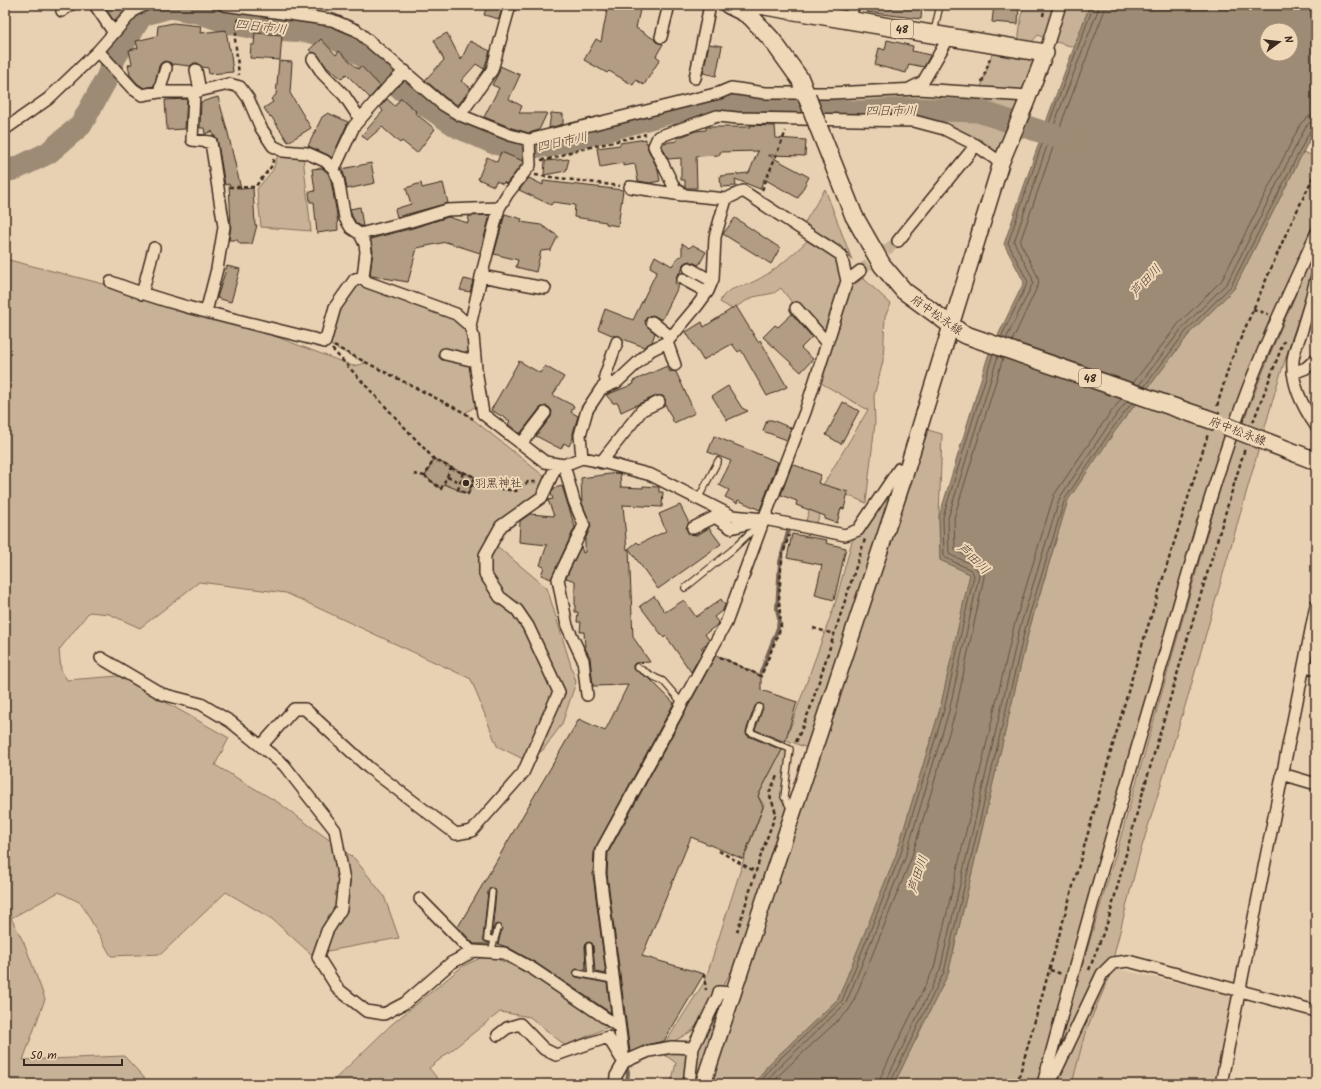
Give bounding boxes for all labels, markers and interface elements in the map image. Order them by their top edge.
water label: 四日市川 [234,14,288,41]
road number: 48 [891,20,913,38]
north arrow [1259,22,1299,62]
text: N [1278,34,1297,45]
water label: 四日市川 [865,101,917,122]
water label: 四日市川 [535,127,590,158]
water label: 芦田川 [1125,260,1167,302]
street label: 府中松永線 [907,290,967,340]
road number: 48 [1079,369,1101,387]
street label: 府中松永線 [1206,412,1269,451]
place label: 羽黒神社 [474,474,522,493]
marker: 羽黒神社 [461,478,471,488]
water label: 芦田川 [952,538,994,580]
water label: 芦田川 [902,853,935,896]
scale bar [24,1041,122,1067]
text: 50 m [30,1046,57,1065]

